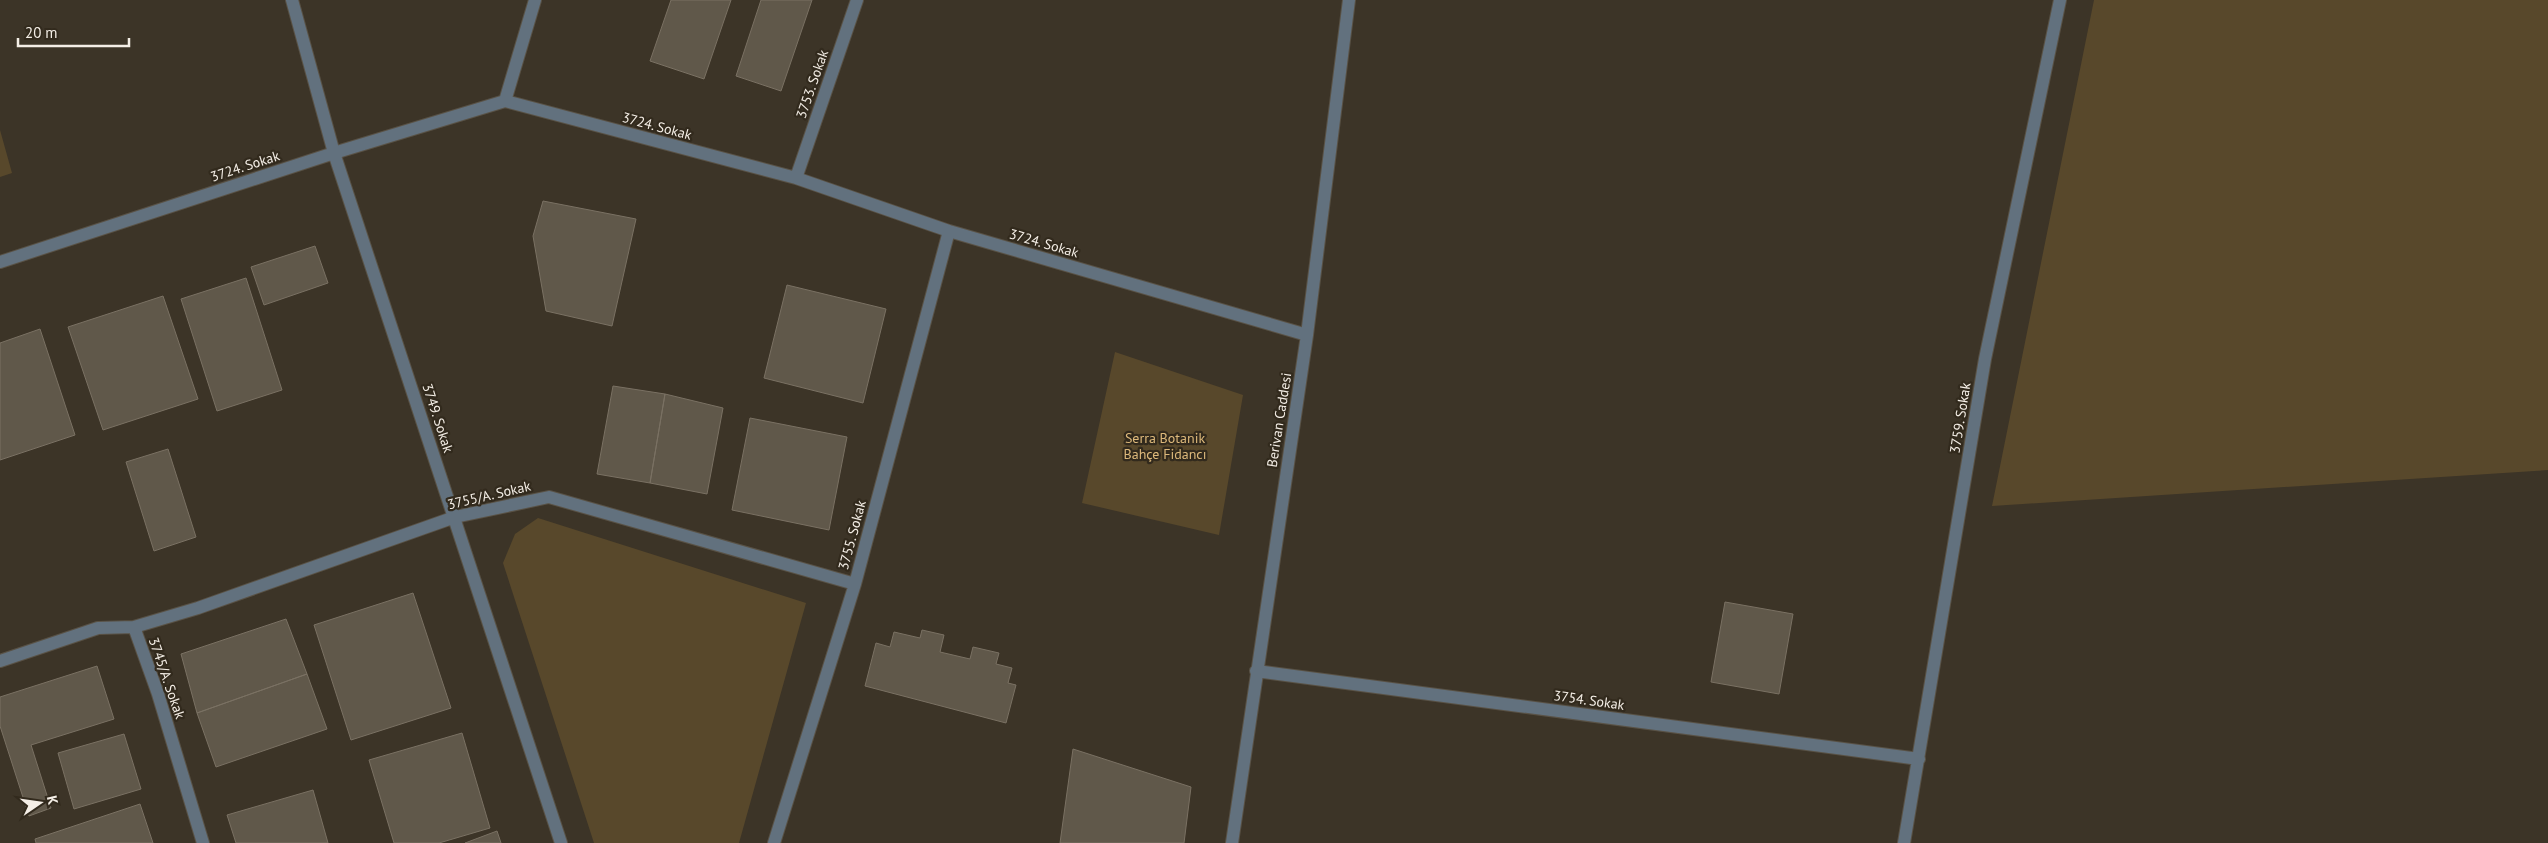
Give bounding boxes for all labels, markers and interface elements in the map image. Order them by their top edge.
scale bar [18,15,129,47]
text: 20 m [25,23,58,42]
street label: 3753. Sokak [792,47,832,121]
street label: 3724. Sokak [620,108,694,144]
street label: 3724. Sokak [208,146,282,186]
street label: 3724. Sokak [1007,224,1081,262]
street label: Berivan Caddesi [1263,371,1295,469]
street label: 3749. Sokak [418,381,458,455]
street label: 3759. Sokak [1946,381,1975,455]
park label: Serra Botanik Bahçe Fidancı [1124,429,1206,463]
street label: 3755/A. Sokak [446,477,533,513]
street label: 3755. Sokak [834,498,870,572]
street label: 3745/A. Sokak [145,635,189,721]
street label: 3754. Sokak [1552,686,1626,714]
north arrow [15,778,65,828]
text: K [43,794,62,807]

